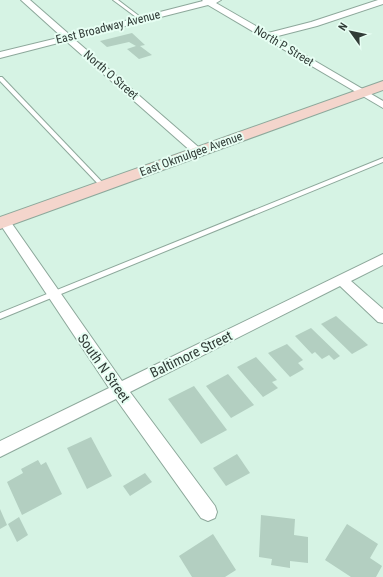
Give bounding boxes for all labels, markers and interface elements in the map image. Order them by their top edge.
street label: East Broadway Avenue [54,7,162,47]
north arrow [331,12,371,52]
text: N [336,20,350,33]
street label: North P Street [252,23,317,69]
street label: North O Street [81,48,141,103]
street label: East Okmulgee Avenue [138,129,245,179]
street label: Baltimore Street [147,327,235,381]
street label: South N Street [75,331,133,405]

